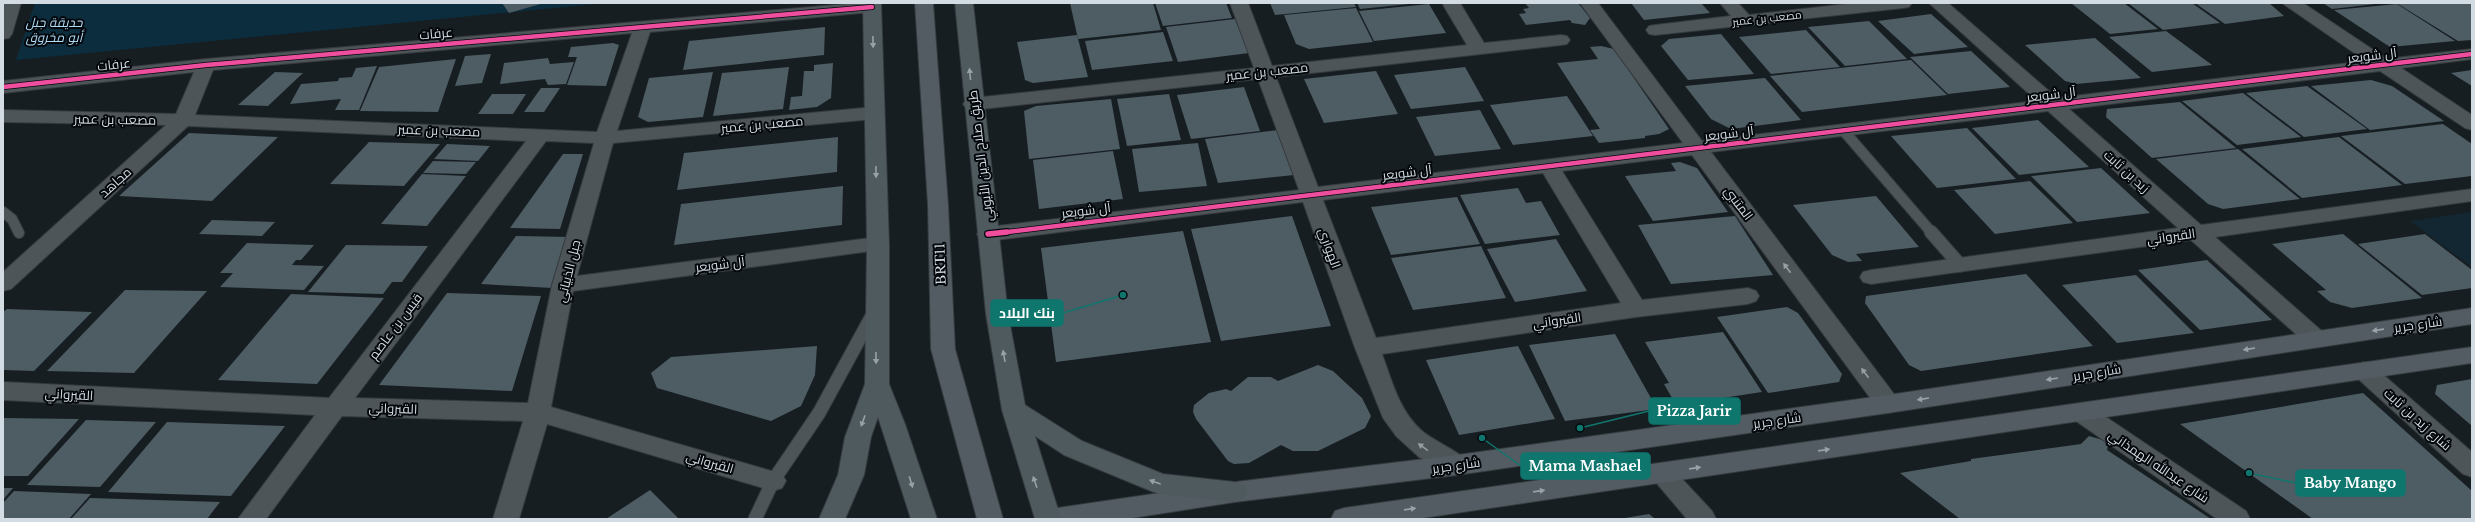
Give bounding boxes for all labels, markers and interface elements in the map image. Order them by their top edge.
street label: مصعب بن عمير [1731,7,1802,29]
park label: حديقة جبل أبو مخروق [25,14,85,46]
street label: عرفات [419,24,454,43]
one-way arrow [870,36,876,49]
street label: آل شويعر [2345,44,2398,67]
street label: عرفات [96,54,132,75]
street label: مصعب بن عمير [1224,59,1309,84]
one-way arrow [967,68,974,80]
street label: آل شويعر [2024,83,2077,106]
street label: طريق صلاح الدين الأيوبي [964,89,999,223]
street label: مصعب بن عمير [73,110,156,129]
street label: مصعب بن عمير [719,112,804,137]
street label: مصعب بن عمير [396,121,481,140]
street label: آل شويعر [1702,122,1755,145]
street label: زيد بن ثابت [2100,146,2153,197]
street label: آل شويعر [1380,161,1433,184]
street label: مجاهد [96,164,135,201]
one-way arrow [873,166,879,179]
street label: المتنبي [1719,183,1757,225]
street label: آل شويعر [1059,199,1112,222]
street label: القيرواني [2146,225,2197,250]
street label: الهواري [1313,226,1345,271]
street label: جبل الذبياني [552,238,586,305]
street label: BRT11 [931,243,950,285]
street label: آل شويعر [693,253,746,276]
one-way arrow [1783,263,1791,274]
street label: قيس بن عاصم [365,290,427,363]
callout: بنك البلاد [991,300,1063,326]
text: بنك البلاد [999,304,1055,322]
street label: القيرواني [1532,309,1583,334]
street label: شارع جرير [2392,313,2443,336]
one-way arrow [2372,327,2384,333]
one-way arrow [2243,347,2256,353]
one-way arrow [1001,350,1007,362]
one-way arrow [873,352,879,365]
street label: شارع جرير [2071,360,2122,385]
one-way arrow [1860,367,1869,378]
one-way arrow [2046,376,2058,382]
street label: القيرواني [44,385,94,406]
street label: شارع زيد بن ثابت [2380,385,2455,454]
one-way arrow [1917,396,1929,402]
callout: Pizza Jarir [1649,398,1740,424]
street label: القيرواني [368,399,418,420]
text: Pizza Jarir [1656,402,1732,420]
street label: شارع جرير [1751,409,1802,432]
one-way arrow [860,415,866,427]
street label: شارع عبدالله الهمذاني [2104,426,2212,508]
one-way arrow [1418,443,1428,451]
one-way arrow [1818,447,1830,453]
street label: القيرواني [684,448,736,479]
callout: Mama Mashael [1521,453,1650,479]
street label: شارع جرير [1430,454,1481,477]
text: Mama Mashael [1528,457,1642,475]
one-way arrow [1689,465,1701,471]
callout: Baby Mango [2296,470,2405,496]
text: Baby Mango [2304,474,2396,492]
one-way arrow [908,476,914,488]
one-way arrow [1032,476,1038,488]
one-way arrow [1149,479,1161,485]
one-way arrow [1533,488,1545,494]
one-way arrow [1404,506,1416,512]

